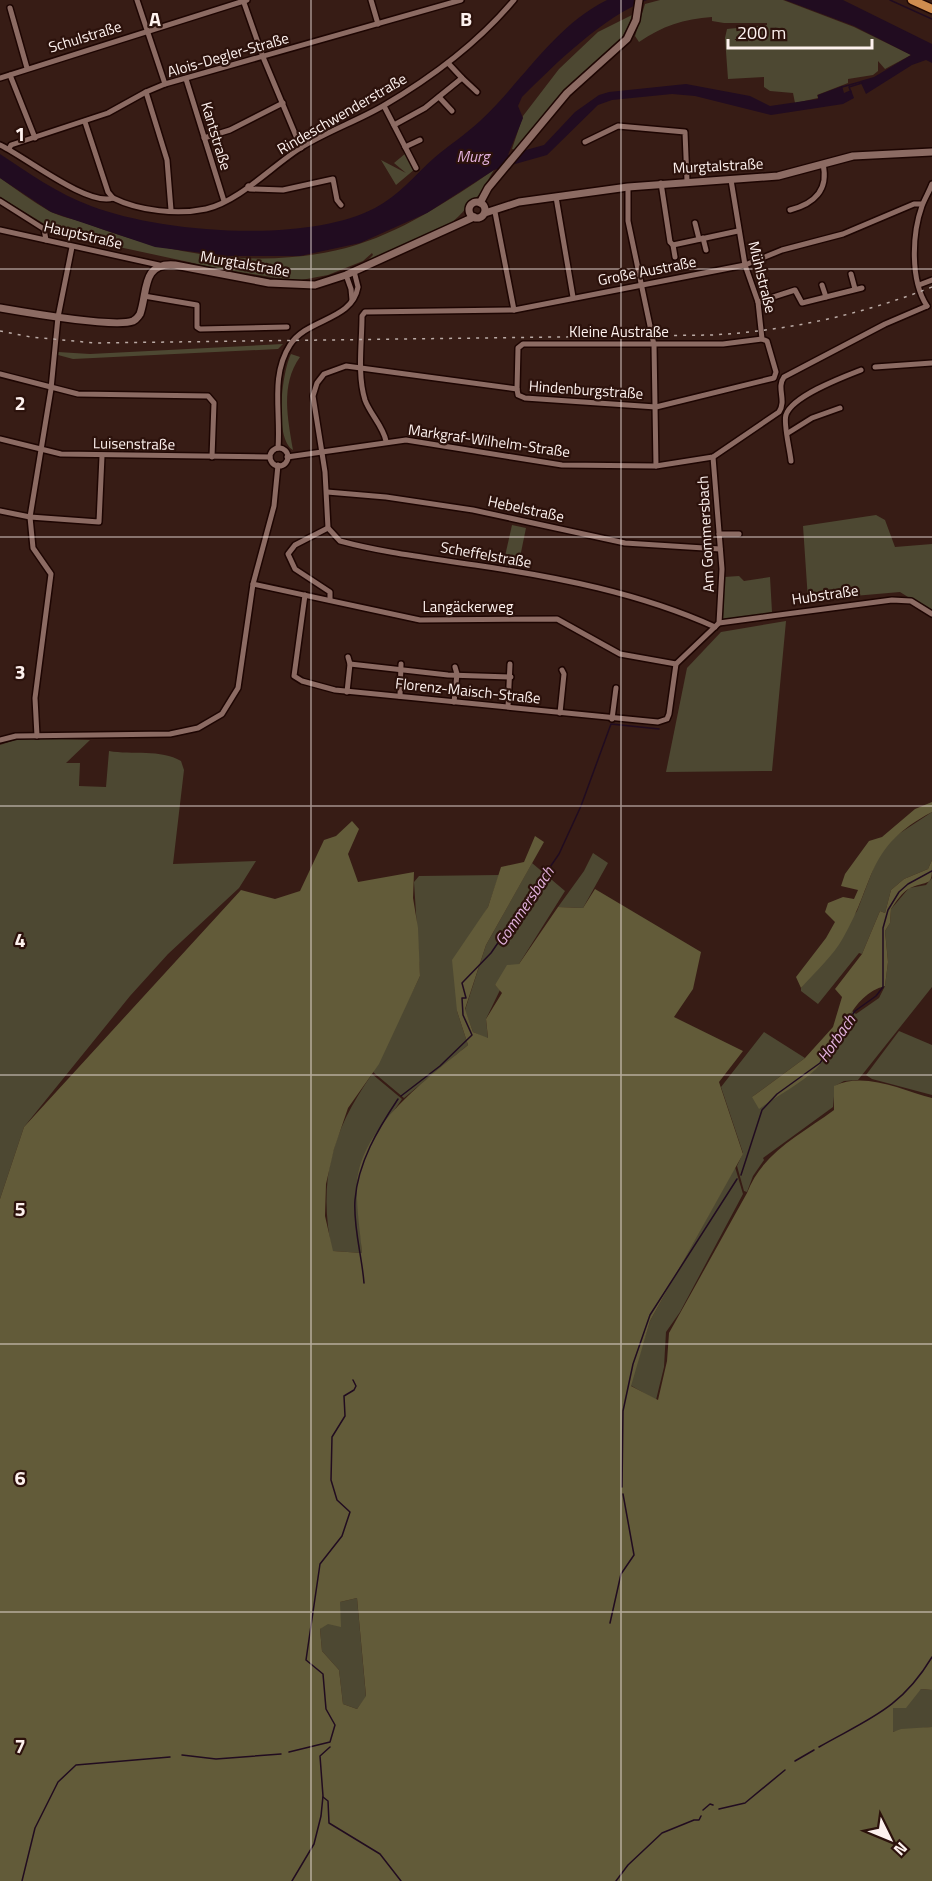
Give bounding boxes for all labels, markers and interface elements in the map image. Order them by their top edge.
text: A [149,3,161,34]
text: B [460,3,472,34]
scale bar [728,12,872,50]
street label: Schulstraße [45,15,124,59]
text: 200 m [737,19,786,46]
street label: Alois-Degler-Straße [164,26,292,83]
street label: Rindeschwenderstraße [273,67,411,160]
street label: Kantstraße [195,99,238,173]
text: 1 [14,118,26,149]
water label: Murg [457,144,492,168]
street label: Murgtalstraße [672,152,764,179]
street label: Hauptstraße [42,214,125,255]
street label: Mühlstraße [742,239,783,315]
street label: Murgtalstraße [198,244,292,283]
street label: Große Austraße [596,250,698,291]
street label: Kleine Austraße [569,320,669,343]
street label: Hindenburgstraße [528,374,644,405]
text: 2 [14,387,26,418]
street label: Markgraf-Wilhelm-Straße [407,418,572,463]
street label: Luisenstraße [93,431,175,456]
street label: Am Gommersbach [691,475,720,593]
street label: Hebelstraße [486,489,566,528]
street label: Scheffelstraße [439,535,534,574]
street label: Hubstraße [790,578,860,611]
street label: Langäckerweg [423,595,514,618]
text: 3 [14,656,26,687]
street label: Florenz-Maisch-Straße [394,671,542,710]
water label: Gommersbach [488,860,560,951]
text: 4 [14,924,26,955]
water label: Horbach [811,1008,862,1067]
text: 5 [14,1193,26,1224]
text: 6 [14,1462,26,1493]
text: 7 [14,1730,26,1761]
north arrow [860,1809,920,1869]
text: N [888,1837,914,1861]

